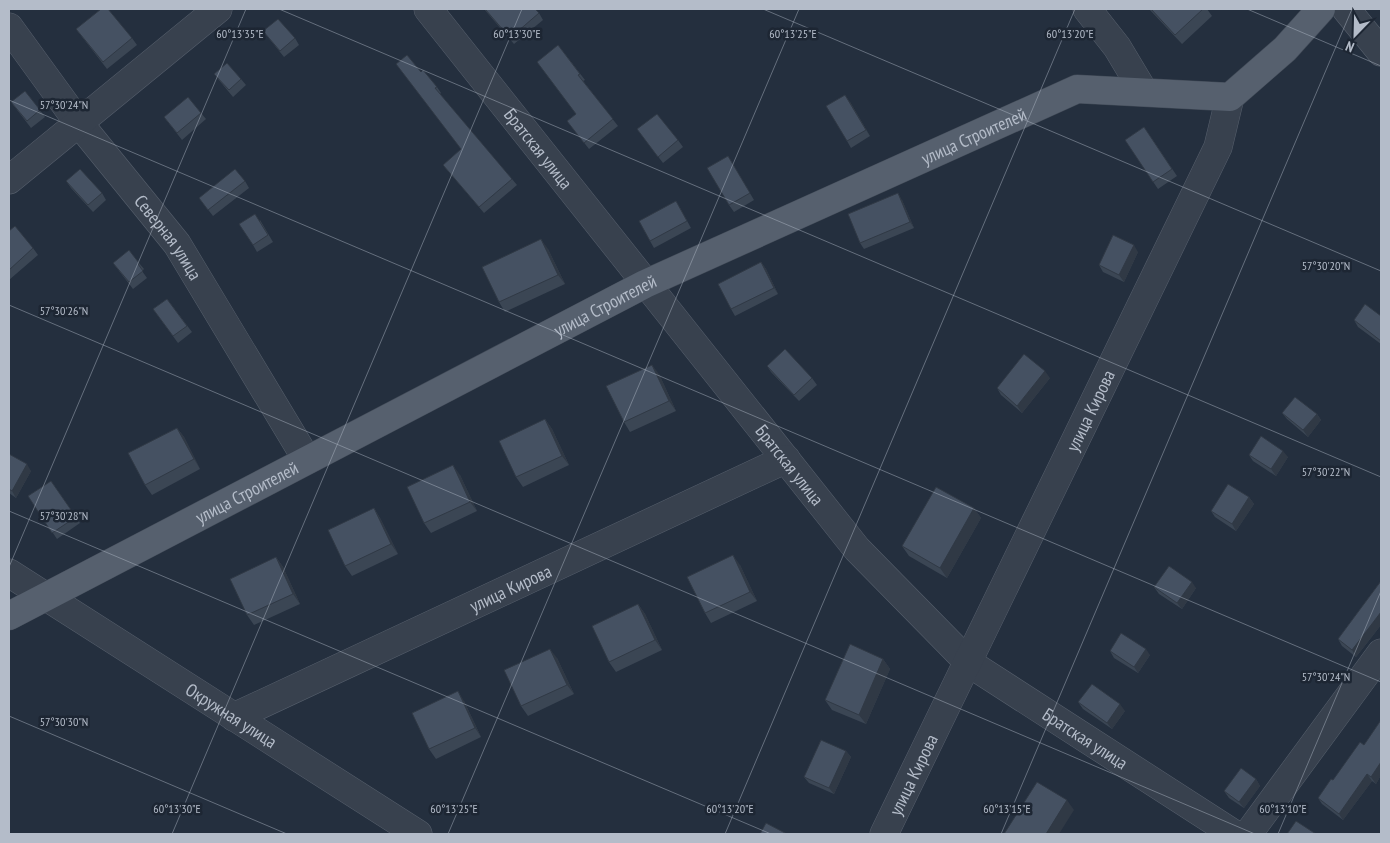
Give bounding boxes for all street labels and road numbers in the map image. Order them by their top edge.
street label: улица Строителей [918,102,1030,169]
street label: Братская улица [500,103,578,193]
street label: Северная улица [130,190,207,284]
street label: улица Строителей [549,269,660,341]
street label: улица Кирова [1060,366,1119,455]
street label: Братская улица [751,420,829,510]
street label: улица Строителей [191,456,302,528]
street label: улица Кирова [466,559,555,617]
street label: Окружная улица [182,677,281,753]
street label: Братская улица [1038,702,1132,774]
street label: улица Кирова [883,730,942,819]

